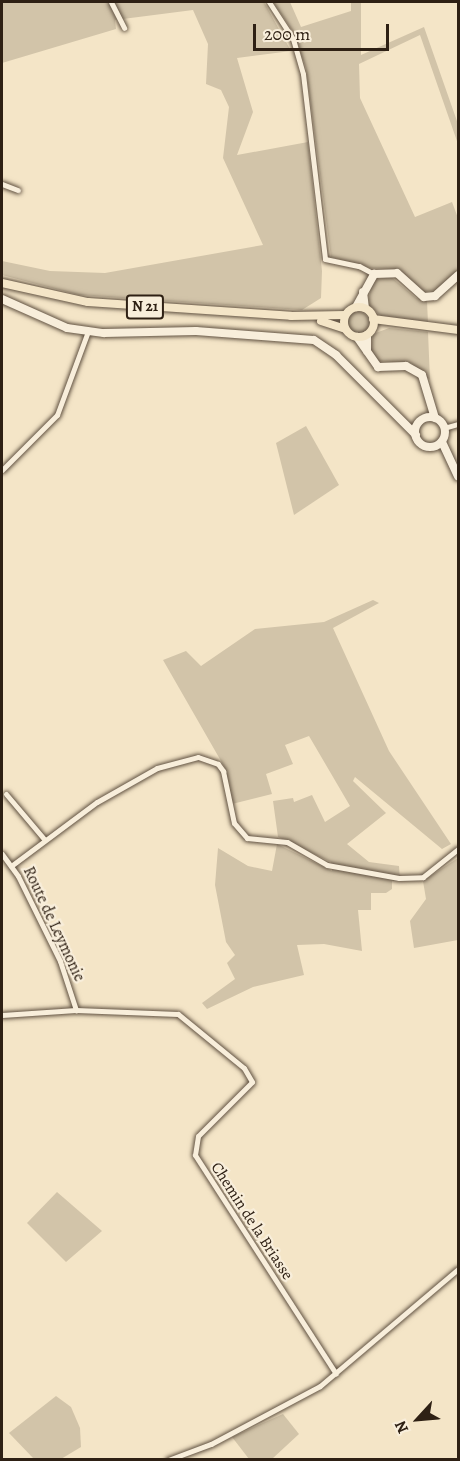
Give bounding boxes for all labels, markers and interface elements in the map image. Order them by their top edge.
scale bar [256,12,392,50]
text: 200 m [264,22,310,46]
road number: N 21 [126,295,164,319]
street label: Route de Leymonie [19,863,89,985]
street label: Chemin de la Briasse [207,1159,297,1283]
north arrow [388,1389,448,1449]
text: N [389,1417,414,1437]

